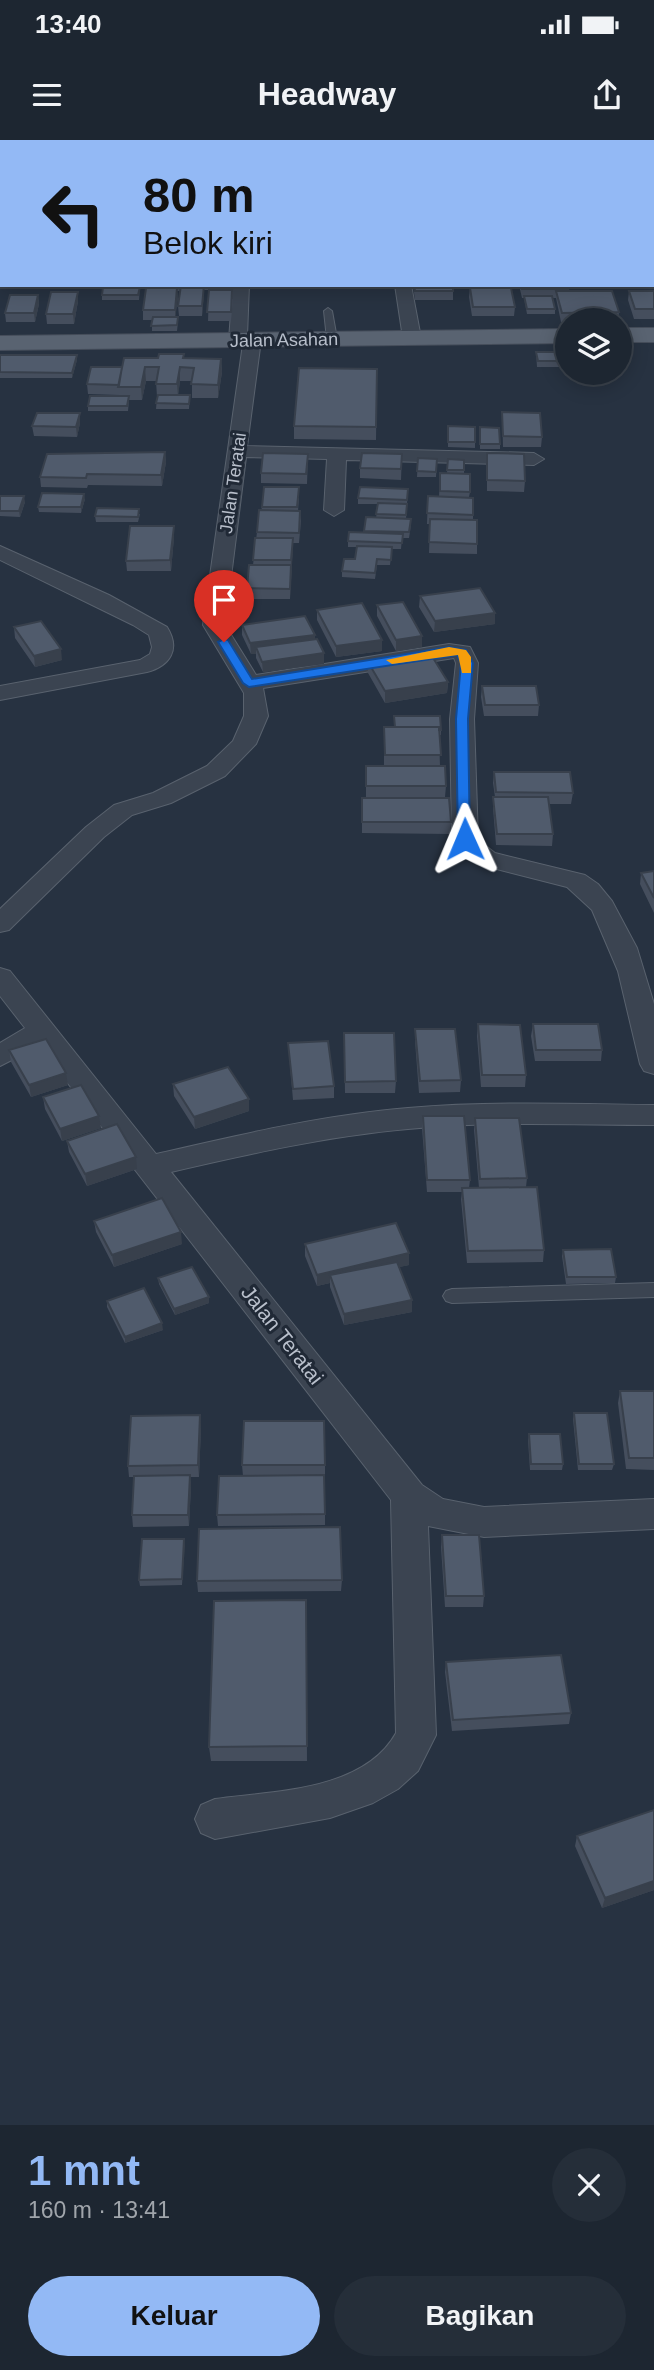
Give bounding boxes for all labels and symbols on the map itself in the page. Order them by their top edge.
street label: Jalan Asahan [230,329,338,351]
street label: Jalan Teratai [216,431,250,535]
pin [194,570,254,642]
position arrow [428,802,502,876]
street label: Jalan Teratai [237,1281,328,1389]

